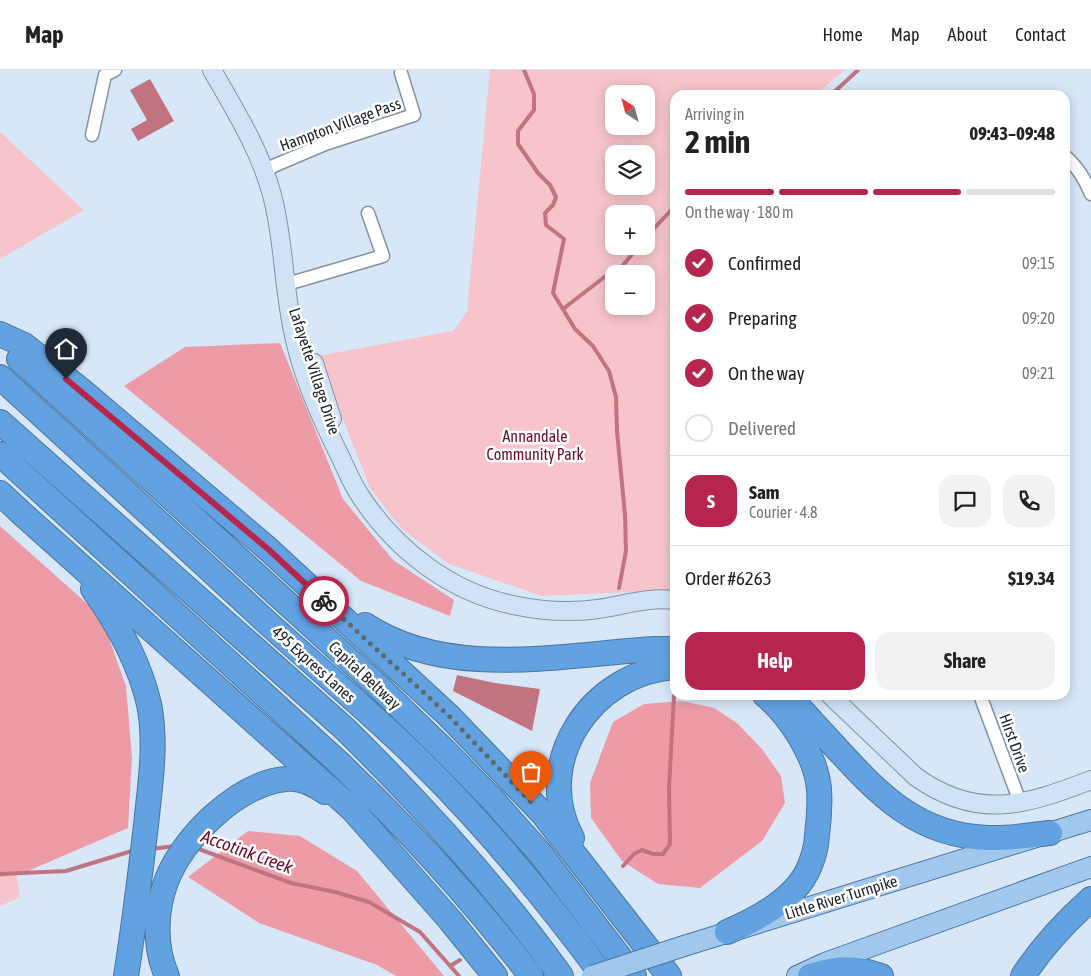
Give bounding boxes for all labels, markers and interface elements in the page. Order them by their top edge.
text: Map [25,21,64,48]
text: Home [823,24,863,45]
text: Map [891,24,920,45]
text: About [948,24,987,45]
text: Contact [1015,24,1066,45]
north arrow [605,85,655,135]
map controls [605,85,655,315]
street label: Hampton Village Pass [277,94,404,155]
text: Arriving in [685,105,745,123]
text: 09:43–09:48 [969,122,1055,144]
text: 2 min [685,123,750,160]
button: layers [605,145,655,195]
text: On the way · 180 m [685,203,794,221]
button: + [605,205,655,255]
icon: check [685,249,713,277]
text: Confirmed [728,252,801,274]
text: 09:15 [1022,254,1055,272]
button: − [605,265,655,315]
icon: check [685,304,713,332]
street label: Lafayette Village Drive [285,305,344,437]
text: Preparing [728,307,797,329]
text: 09:20 [1022,309,1055,327]
pin [45,328,87,379]
icon: home [52,335,80,363]
icon: check [685,359,713,387]
text: On the way [728,362,805,384]
text: 09:21 [1022,364,1055,382]
text: Delivered [728,417,796,439]
park label: Annandale Community Park [486,427,584,464]
button: chat [939,475,991,527]
button: phone [1003,475,1055,527]
text: Sam [749,481,780,503]
text: S [707,490,715,512]
text: Courier · 4.8 [749,503,818,521]
text: Order #6263 [685,567,772,589]
text: $19.34 [1008,567,1055,589]
courier [299,576,349,626]
icon: bike [310,587,338,615]
street label: 495 Express Lanes [268,622,359,707]
button: Help [685,632,865,690]
button: Share [875,632,1055,690]
street label: Capital Beltway [325,637,405,714]
street label: Hirst Drive [996,711,1034,775]
pin [510,751,552,802]
icon: bag [517,758,545,786]
water label: Accotink Creek [198,825,297,878]
street label: Little River Turnpike [783,871,900,924]

